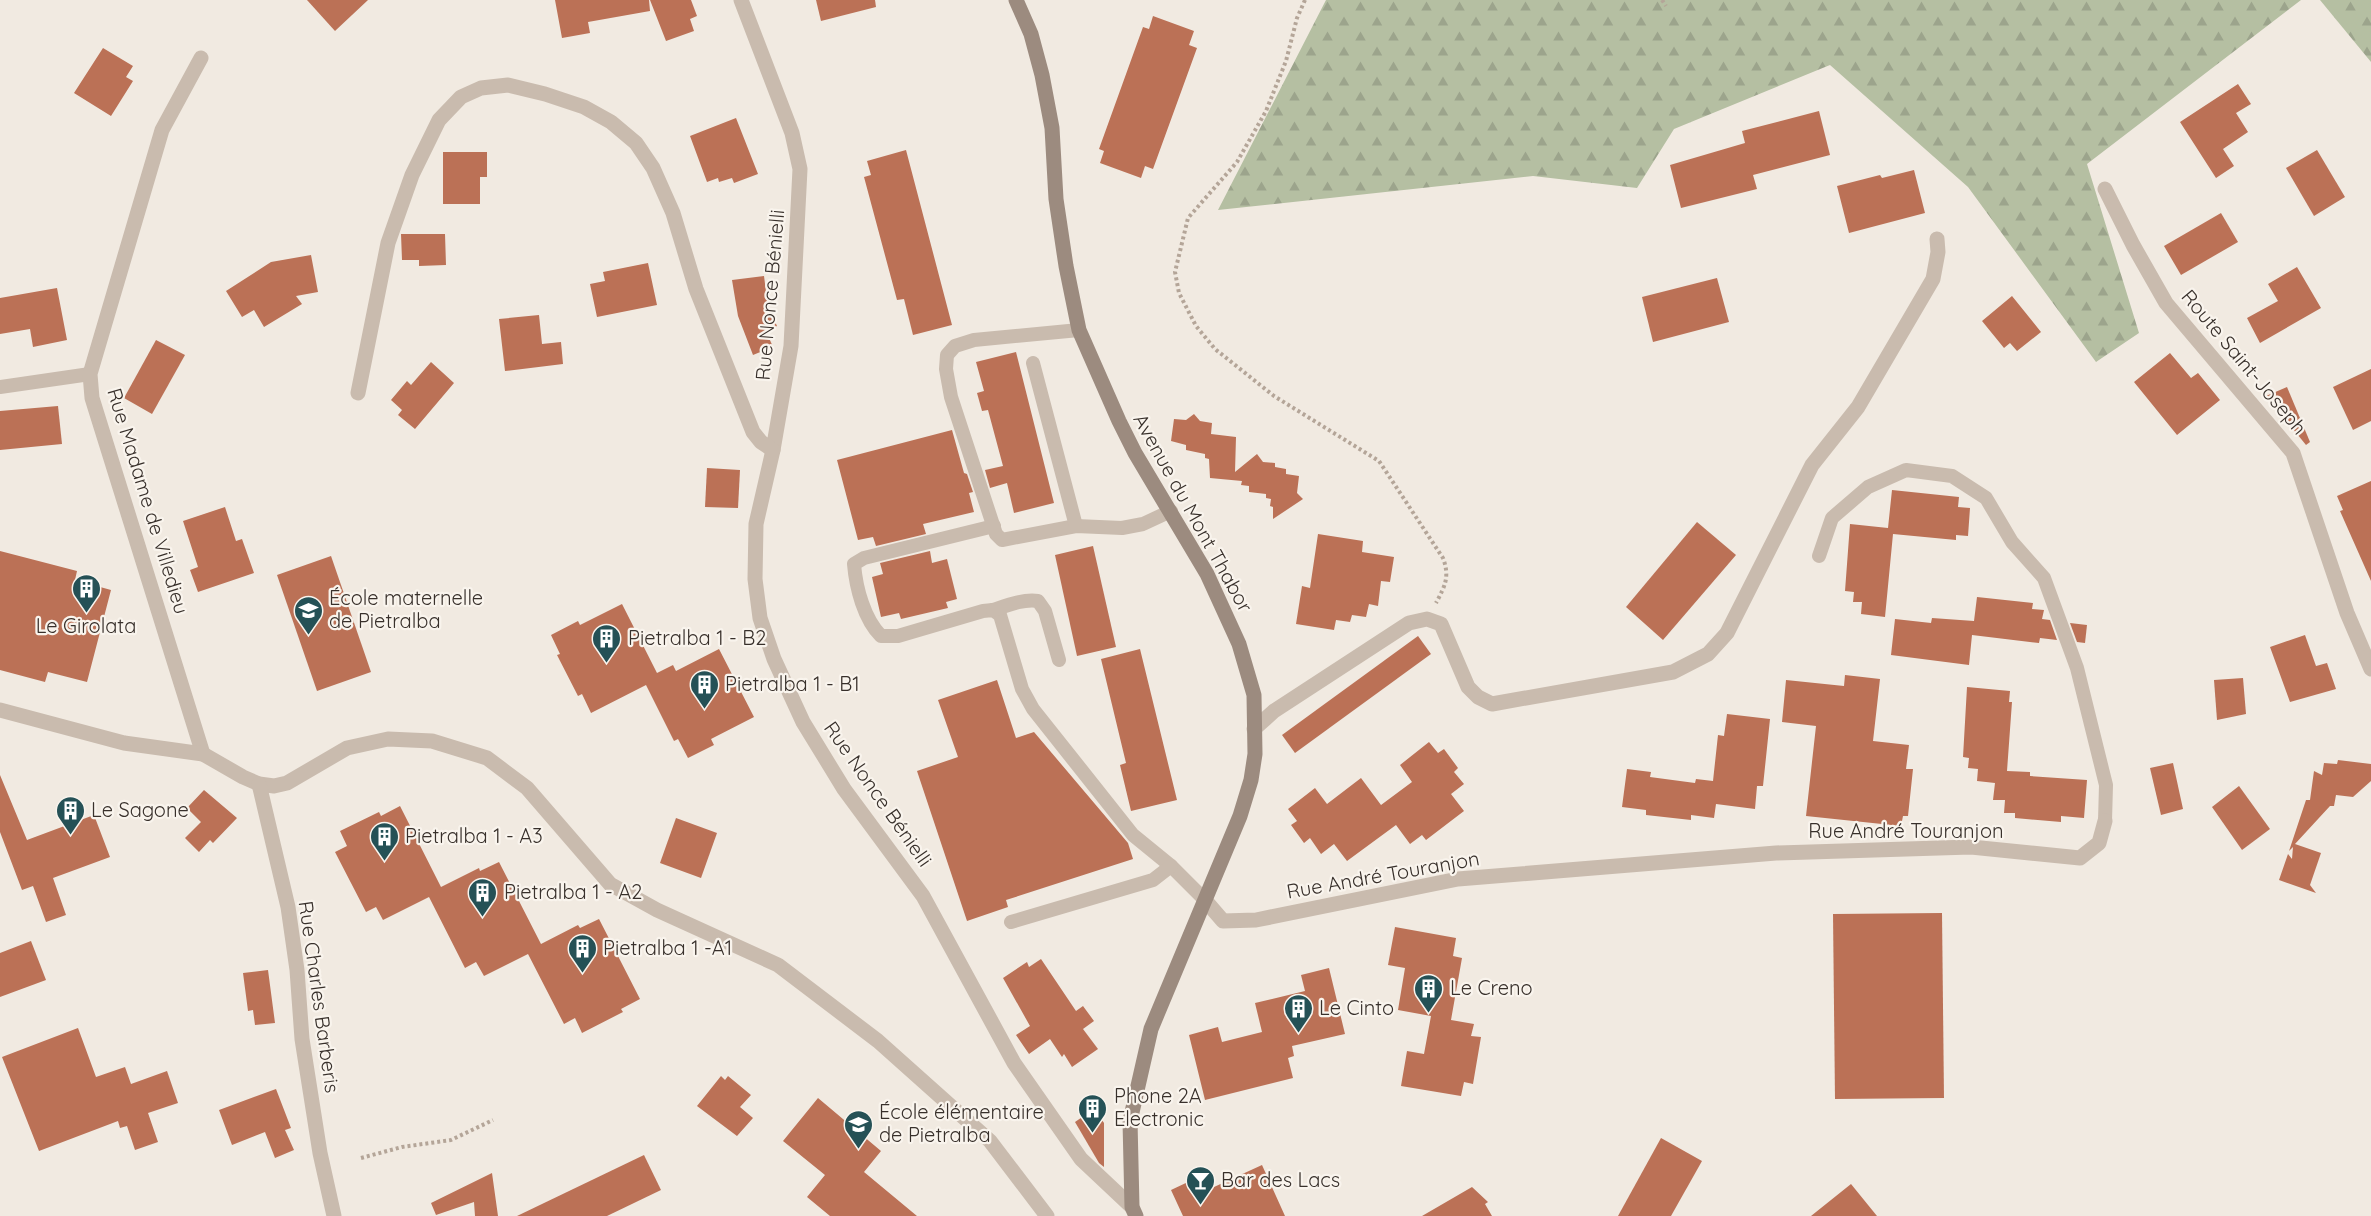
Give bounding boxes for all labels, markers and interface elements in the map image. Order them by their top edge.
street label: Rue Nonce Bénielli [750,208,789,382]
street label: Route Saint-Joseph [2176,284,2312,439]
street label: Rue Madame de Villedieu [102,385,195,617]
street label: Avenue du Mont Thabor [1128,409,1259,617]
building icon: Le Girolata [70,572,102,614]
place label: École maternelle de Pietralba [329,585,483,633]
school or university icon: École maternelle de Pietralba [292,594,324,636]
place label: Le Girolata [36,613,136,638]
building icon: Pietralba 1 - B2 [591,622,623,664]
place label: Pietralba 1 - B2 [628,625,766,650]
building icon: Pietralba 1 - B1 [688,668,720,710]
place label: Pietralba 1 - B1 [725,671,860,696]
street label: Rue Nonce Bénielli [819,716,938,871]
building icon: Le Sagone [54,794,86,836]
place label: Le Sagone [91,797,189,822]
street label: Rue André Touranjon [1808,818,2004,843]
building icon: Pietralba 1 - A3 [368,820,400,862]
place label: Pietralba 1 - A3 [405,823,543,848]
street label: Rue André Touranjon [1285,845,1481,904]
building icon: Pietralba 1 - A2 [467,876,499,918]
place label: Pietralba 1 - A2 [504,879,642,904]
street label: Rue Charles Barberis [294,899,345,1095]
building icon: Pietralba 1 -A1 [566,932,598,974]
place label: Pietralba 1 -A1 [603,935,732,960]
building icon: Le Creno [1413,972,1445,1014]
place label: Le Creno [1450,975,1533,1000]
building icon: Le Cinto [1282,992,1314,1034]
place label: Le Cinto [1319,995,1394,1020]
place label: Phone 2A Electronic [1114,1083,1204,1131]
building icon: Phone 2A Electronic [1077,1092,1109,1134]
place label: École élémentaire de Pietralba [879,1099,1044,1147]
school or university icon: École élémentaire de Pietralba [842,1108,874,1150]
bar icon: Bar des Lacs [1184,1164,1216,1206]
place label: Bar des Lacs [1221,1167,1340,1192]

